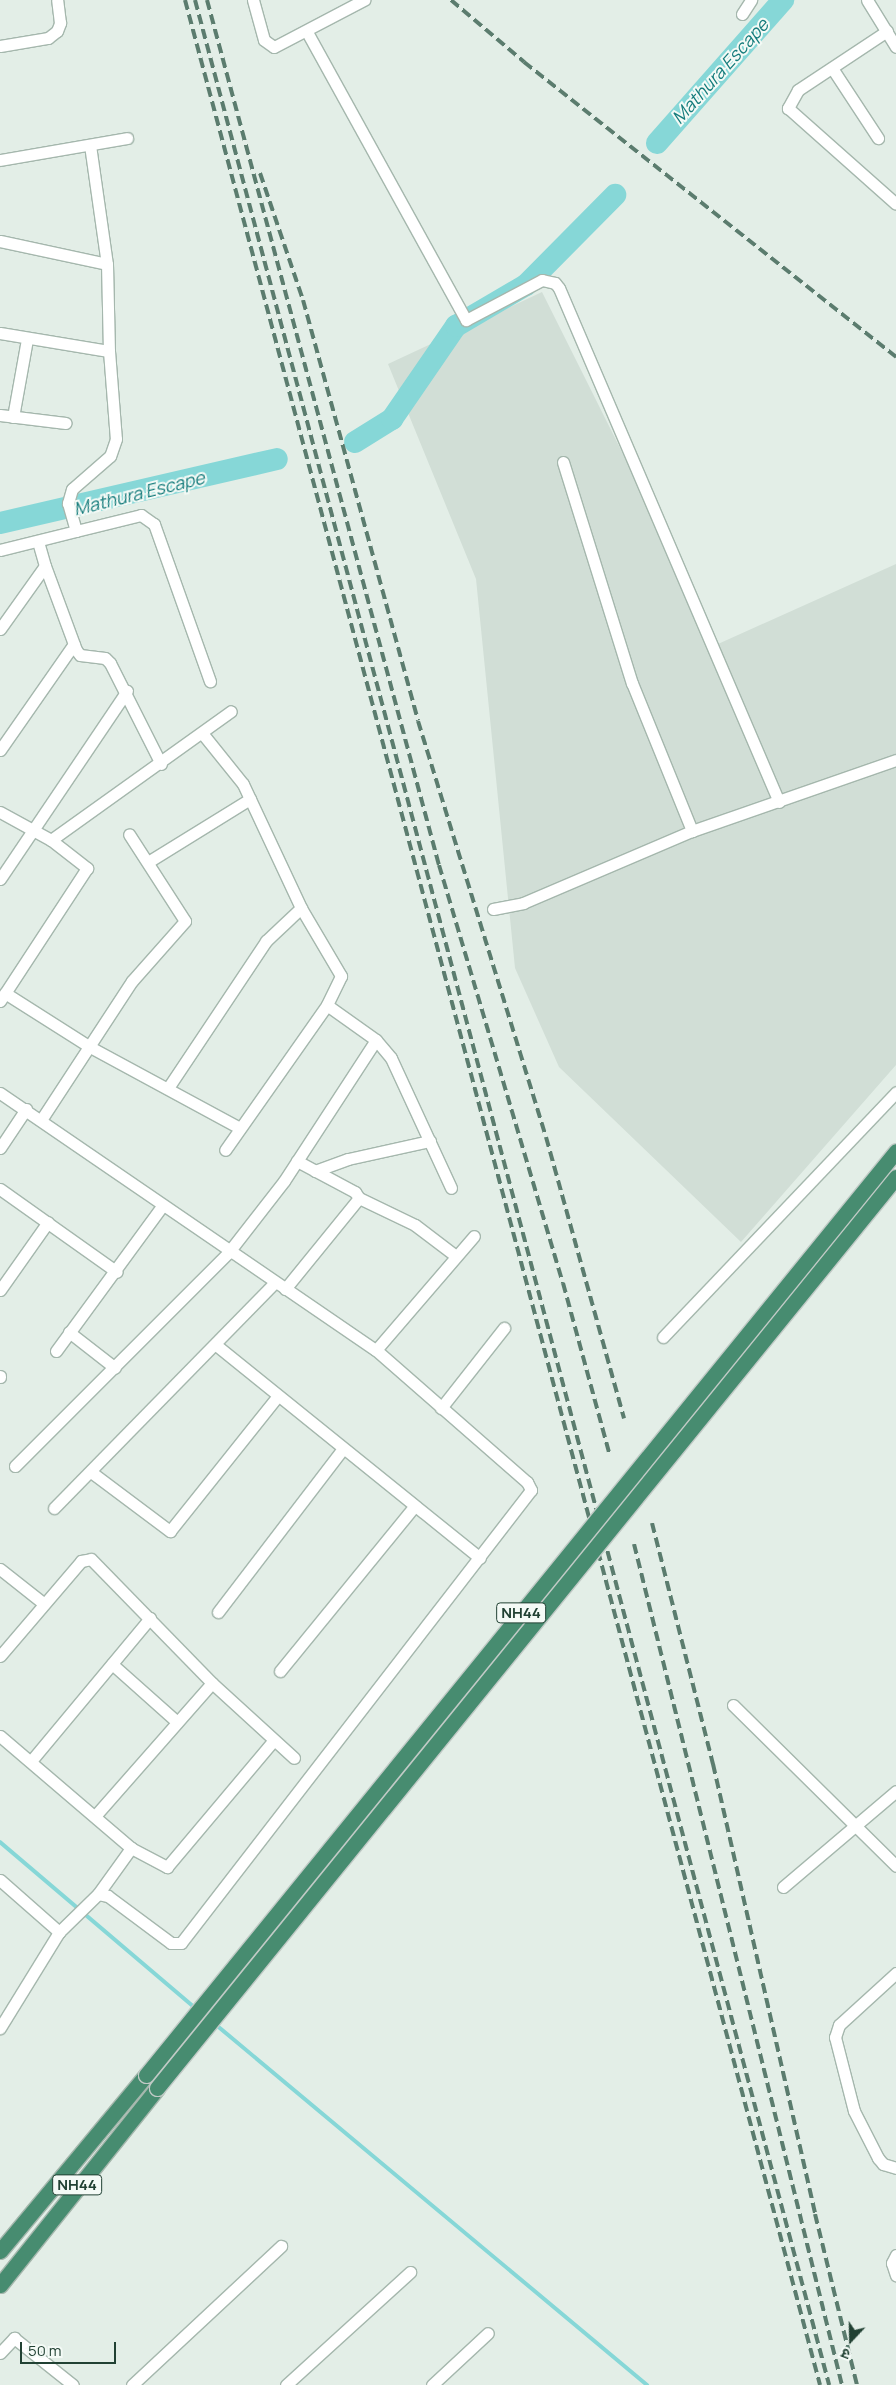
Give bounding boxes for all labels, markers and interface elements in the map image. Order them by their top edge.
water label: Mathura Escape [667,14,773,128]
water label: Mathura Escape [71,466,207,520]
road number: NH44 [496,1600,546,1626]
road number: NH44 [52,2172,102,2198]
north arrow [826,2315,876,2365]
scale bar [22,2332,119,2364]
text: 50 m [28,2340,62,2361]
text: उ [838,2344,853,2365]

